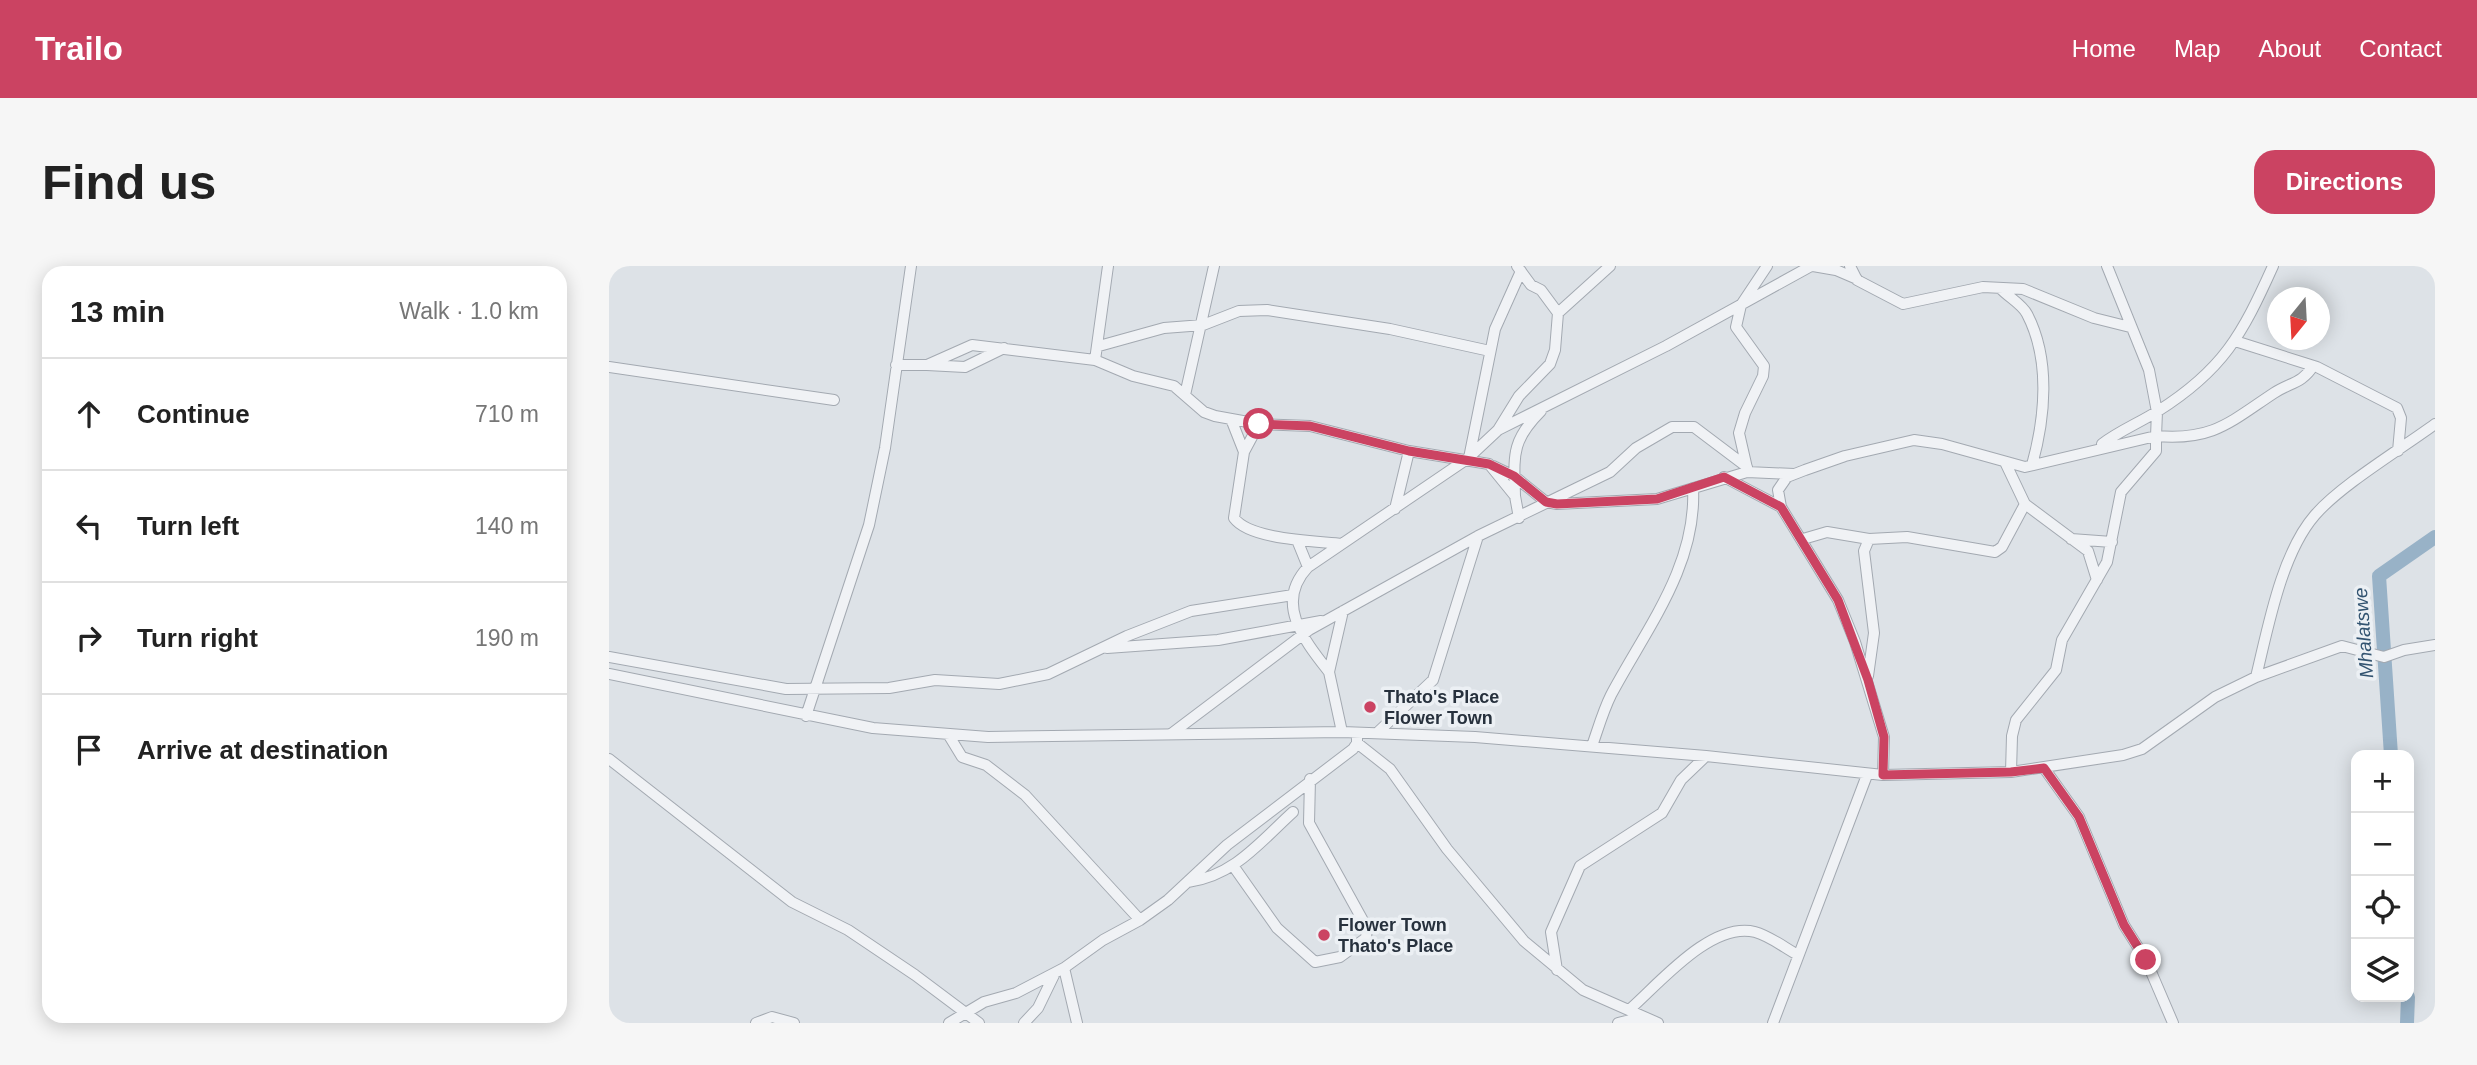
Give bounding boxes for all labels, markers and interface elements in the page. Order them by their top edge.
text: Trailo [35,30,123,67]
text: Home [2072,35,2136,62]
text: Map [2174,35,2221,62]
text: About [2259,35,2321,62]
text: Contact [2359,35,2442,62]
button: Directions [2254,150,2435,214]
text: Find us [42,155,216,209]
north arrow [2267,287,2330,350]
text: 13 min [70,295,165,328]
text: Walk · 1.0 km [399,298,539,324]
icon: ahead [70,395,108,433]
text: Continue [137,399,250,429]
text: 710 m [475,401,539,427]
route start [1243,408,1274,439]
icon: left [70,507,108,545]
text: Turn left [137,511,239,541]
text: 140 m [475,513,539,539]
water label: Mhalatswe [2350,587,2377,679]
icon: right [70,619,108,657]
text: Turn right [137,623,258,653]
text: 190 m [475,625,539,651]
place label: Thato's Place Flower Town [1384,687,1499,728]
marker: Thato's Place Flower Town [1362,699,1378,715]
icon: arrive [70,731,108,769]
text: Arrive at destination [137,735,388,765]
map controls [2351,750,2414,1002]
button: + [2351,750,2414,813]
button: − [2351,813,2414,876]
button: locate [2351,876,2414,939]
place label: Flower Town Thato's Place [1338,915,1453,956]
marker: Flower Town Thato's Place [1316,927,1332,943]
button: layers [2351,939,2414,1002]
route end [2130,944,2161,975]

